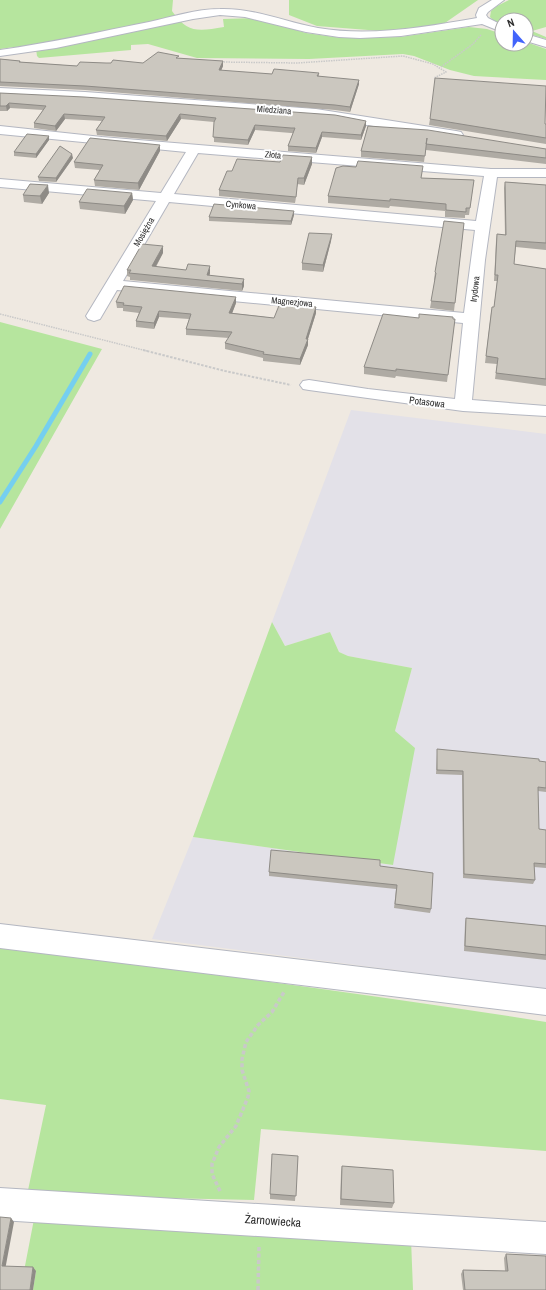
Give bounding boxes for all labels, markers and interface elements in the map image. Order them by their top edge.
north arrow [494,12,534,52]
text: N [505,15,516,30]
street label: Miedziana [256,103,292,117]
street label: Złota [264,148,282,162]
street label: Cynkowa [225,198,257,212]
street label: Mosiężna [131,215,157,249]
street label: Irydowa [467,275,483,303]
street label: Magnezjowa [271,294,313,310]
street label: Potasowa [408,393,446,411]
street label: Żarnowiecka [244,1211,302,1231]

